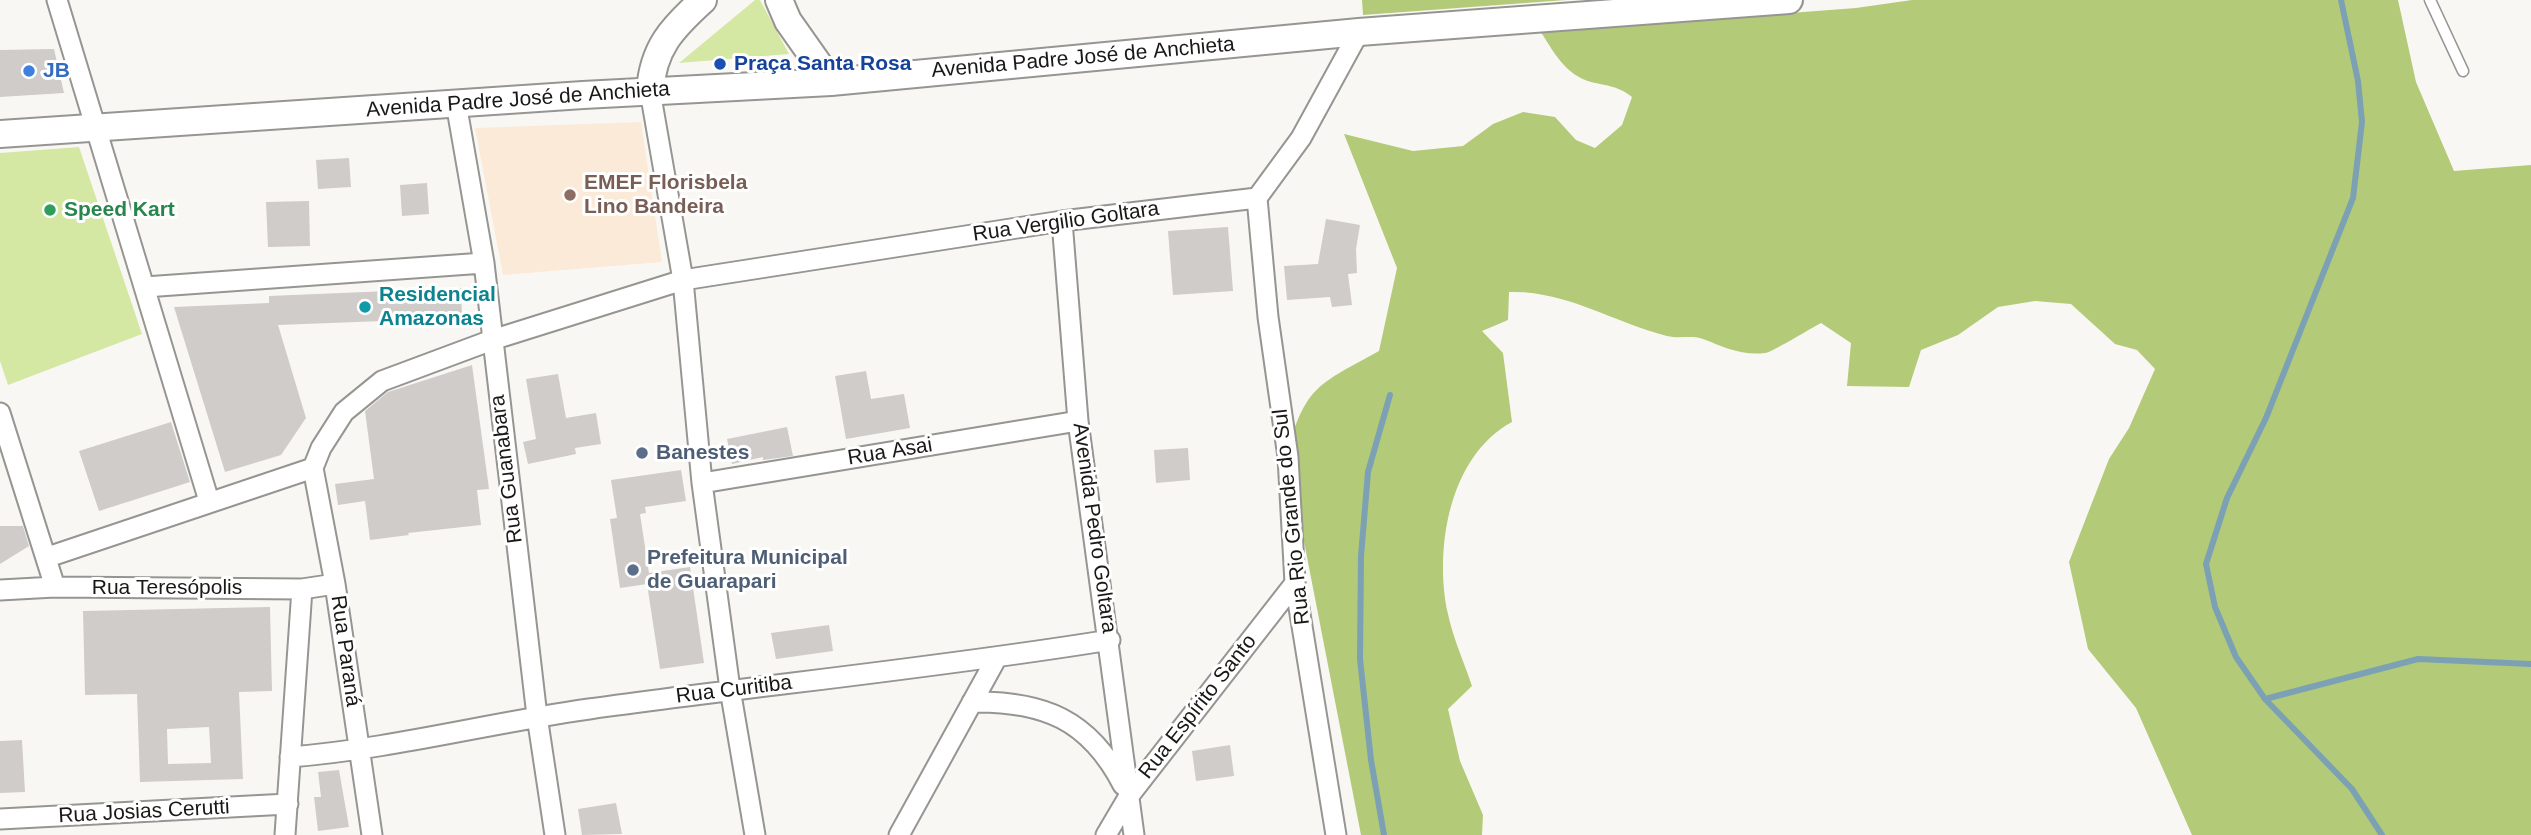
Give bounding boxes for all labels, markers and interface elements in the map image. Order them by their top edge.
street label: Avenida Padre José de Anchieta [930,32,1236,84]
place label: Praça Santa Rosa [734,51,911,77]
marker: Praça Santa Rosa [712,56,728,72]
place label: JB [43,58,70,84]
marker: JB [21,63,37,79]
street label: Avenida Padre José de Anchieta [365,77,671,123]
place label: EMEF Florisbela Lino Bandeira [584,170,747,220]
marker: EMEF Florisbela Lino Bandeira [562,187,578,203]
street label: Rua Vergilio Goltara [971,196,1161,248]
place label: Speed Kart [64,197,175,223]
marker: Speed Kart [42,202,58,218]
place label: Residencial Amazonas [379,282,496,332]
marker: Residencial Amazonas [357,299,373,315]
street label: Rua Guanabara [485,393,529,545]
street label: Rua Rio Grande do Sul [1268,408,1316,626]
street label: Avenida Pedro Goltara [1067,421,1121,635]
street label: Rua Asai [846,433,934,471]
place label: Banestes [656,440,749,466]
marker: Banestes [634,445,650,461]
place label: Prefeitura Municipal de Guarapari [647,545,848,595]
marker: Prefeitura Municipal de Guarapari [625,562,641,578]
street label: Rua Teresópolis [92,575,242,601]
street label: Rua Paraná [325,594,365,708]
street label: Rua Espírito Santo [1134,630,1262,784]
street label: Rua Curitiba [675,670,793,710]
street label: Rua Josias Cerutti [58,795,230,829]

